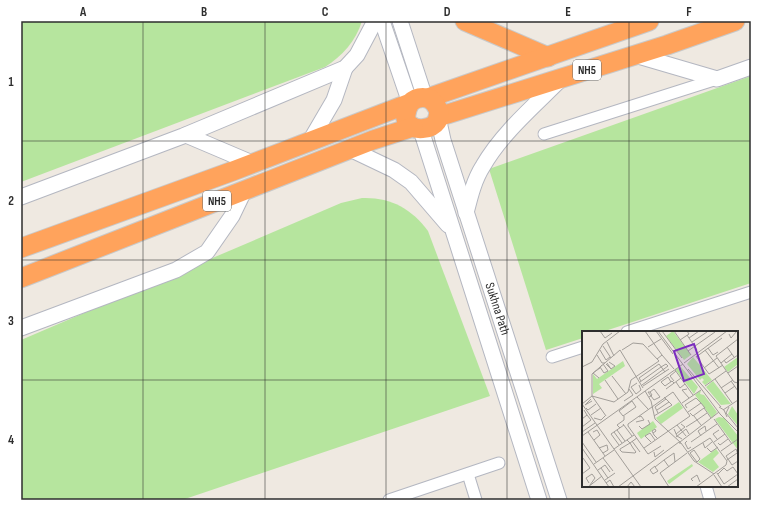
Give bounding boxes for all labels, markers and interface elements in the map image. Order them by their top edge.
text: A [79,4,87,20]
text: B [201,4,207,20]
text: C [322,4,329,20]
text: D [444,4,451,20]
text: E [565,4,571,20]
text: F [686,4,692,20]
road number: NH5 [573,60,601,80]
text: 1 [8,74,14,90]
road number: NH5 [203,191,231,211]
text: 2 [8,193,14,209]
street label: Sukhna Path [482,281,513,337]
text: 3 [8,313,14,329]
inset map [582,331,738,487]
text: 4 [8,432,14,448]

